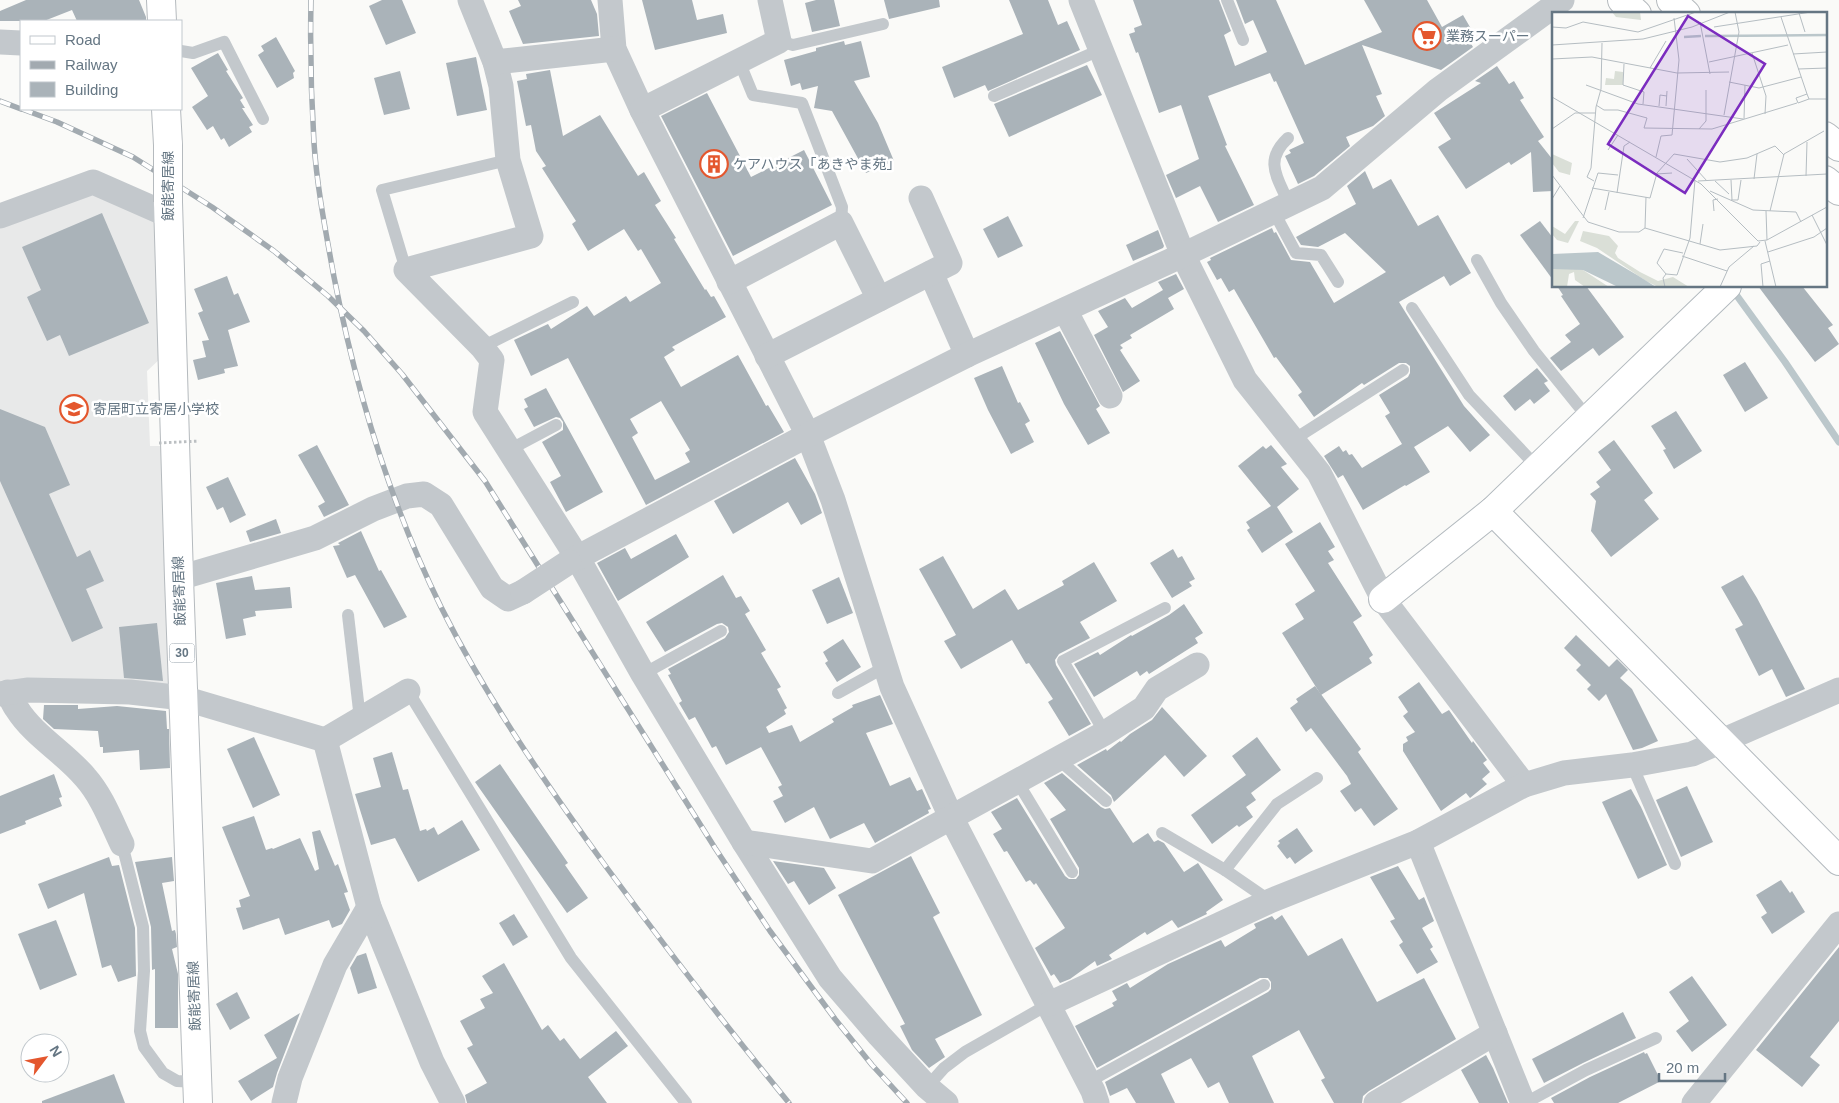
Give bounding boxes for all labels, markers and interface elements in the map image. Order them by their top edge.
inset map [1552,12,1826,288]
legend [20,20,182,110]
supermarket icon: 業務スーパー [1412,21,1442,51]
place label: 業務スーパー [1446,28,1530,44]
text: Road [65,31,101,48]
text: Railway [65,56,118,73]
text: Building [65,81,118,98]
building icon: ケアハウス「あきやま苑」 [699,149,729,179]
street label: 飯能寄居線 [160,151,176,221]
place label: ケアハウス「あきやま苑」 [733,156,900,172]
school or university icon: 寄居町立寄居小学校 [59,394,89,424]
place label: 寄居町立寄居小学校 [93,401,219,417]
street label: 飯能寄居線 [170,556,188,626]
road number: 30 [170,644,194,662]
street label: 飯能寄居線 [185,961,203,1031]
north arrow [20,1033,70,1083]
text: N [47,1043,65,1060]
scale bar [1659,1050,1725,1082]
text: 20 m [1666,1059,1699,1076]

